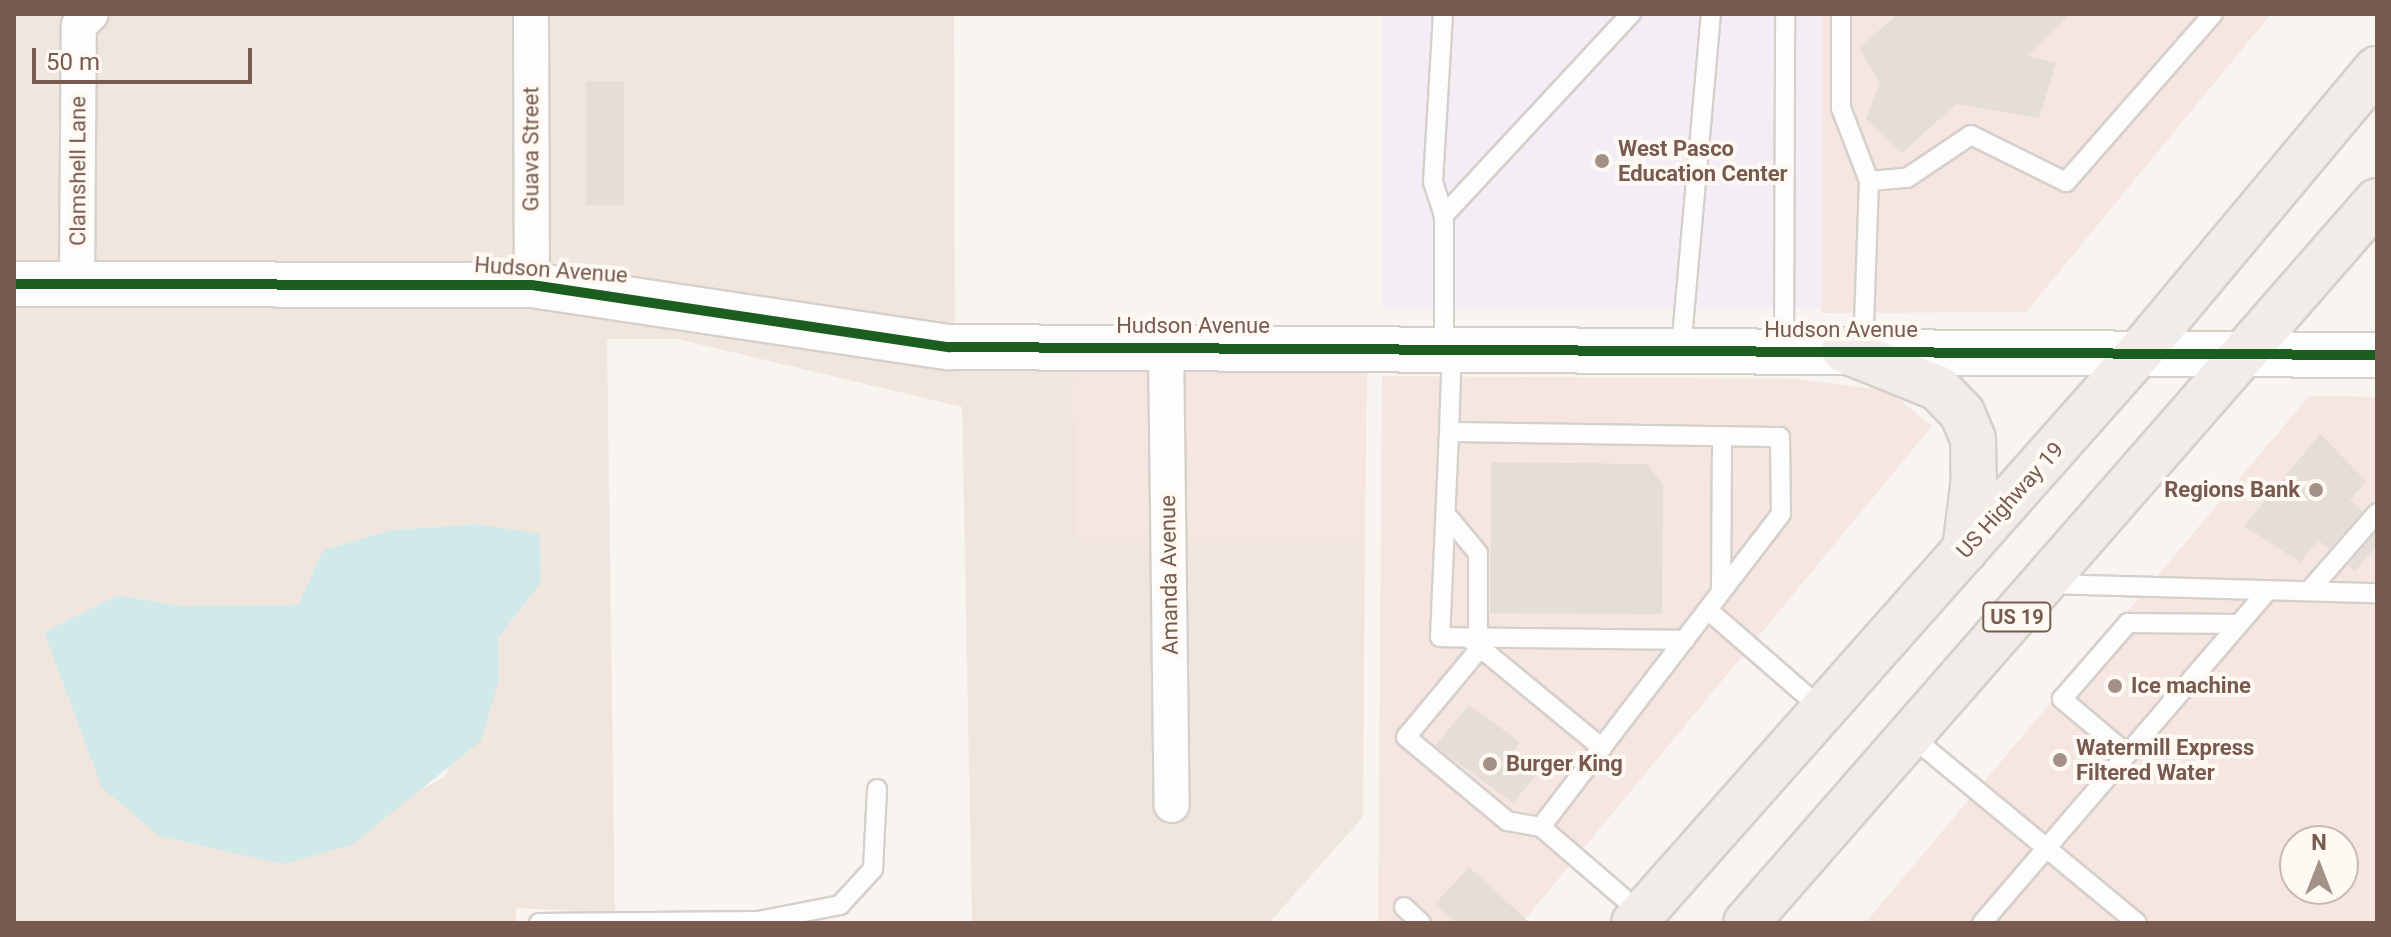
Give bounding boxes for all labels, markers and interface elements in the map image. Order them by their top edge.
scale bar [36,32,256,82]
text: 50 m [46,48,100,76]
street label: Guava Street [518,87,544,211]
street label: Clamshell Lane [65,96,91,246]
place label: West Pasco Education Center [1618,135,1788,186]
marker: West Pasco Education Center [1593,152,1611,170]
street label: Hudson Avenue [473,251,629,289]
street label: Hudson Avenue [1116,313,1270,339]
street label: Hudson Avenue [1764,317,1918,343]
street label: US Highway 19 [1951,436,2069,564]
place label: Regions Bank [2164,477,2300,503]
marker: Regions Bank [2307,481,2325,499]
street label: Amanda Avenue [1154,495,1184,655]
road number: US 19 [1981,601,2053,633]
place label: Ice machine [2131,673,2251,699]
marker: Ice machine [2106,677,2124,695]
place label: Watermill Express Filtered Water [2076,734,2254,786]
place label: Burger King [1506,751,1623,777]
marker: Watermill Express Filtered Water [2051,751,2069,769]
marker: Burger King [1481,755,1499,773]
north arrow [2279,825,2359,905]
text: N [2311,830,2327,855]

